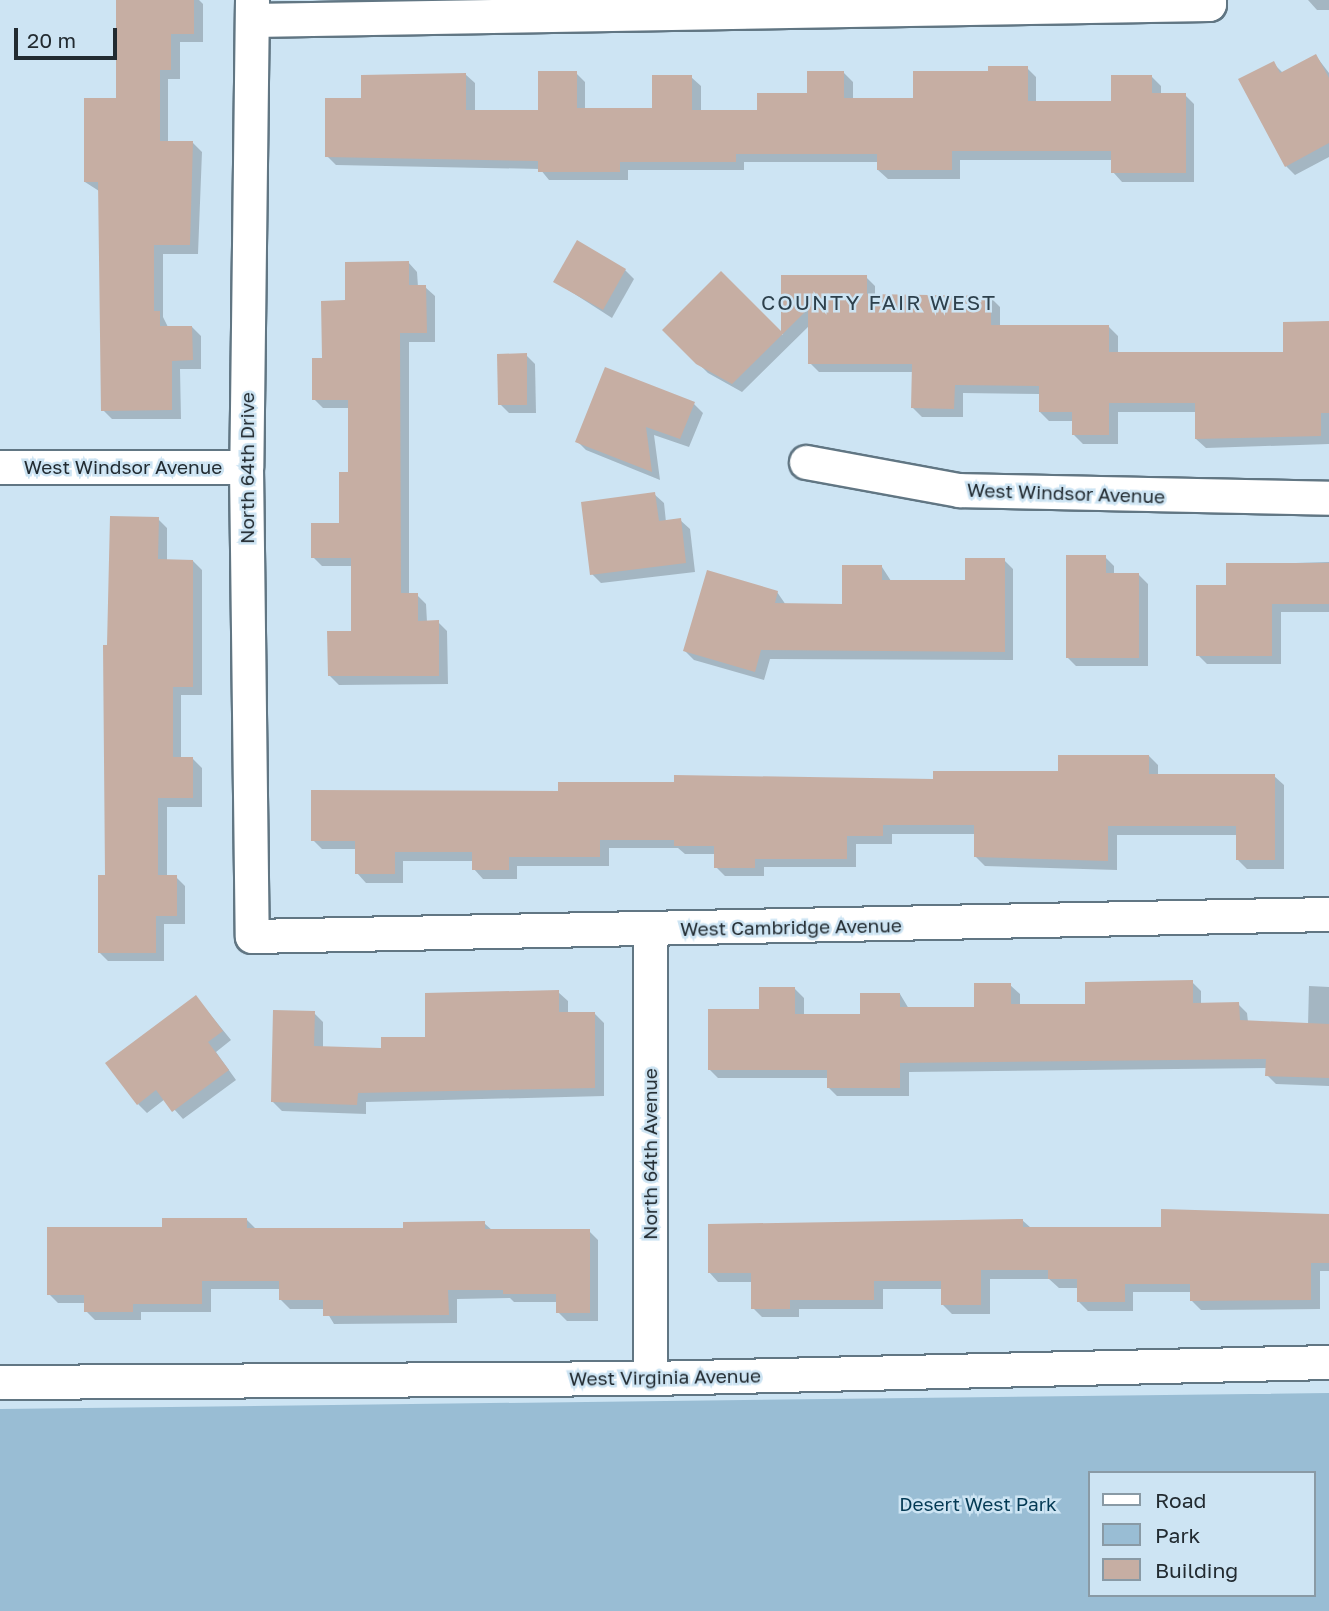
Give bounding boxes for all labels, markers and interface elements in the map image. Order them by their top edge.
scale bar [18,14,121,58]
text: 20 m [27,27,76,53]
district label: COUNTY FAIR WEST [763,289,995,315]
street label: North 64th Drive [236,392,258,544]
street label: West Windsor Avenue [24,456,222,478]
street label: West Windsor Avenue [967,478,1165,508]
street label: West Cambridge Avenue [680,914,902,940]
street label: North 64th Avenue [639,1068,661,1240]
street label: West Virginia Avenue [569,1364,761,1390]
legend [1088,1471,1315,1597]
text: Road [1155,1487,1206,1513]
park label: Desert West Park [899,1493,1057,1515]
text: Park [1155,1522,1200,1548]
text: Building [1155,1557,1238,1583]

